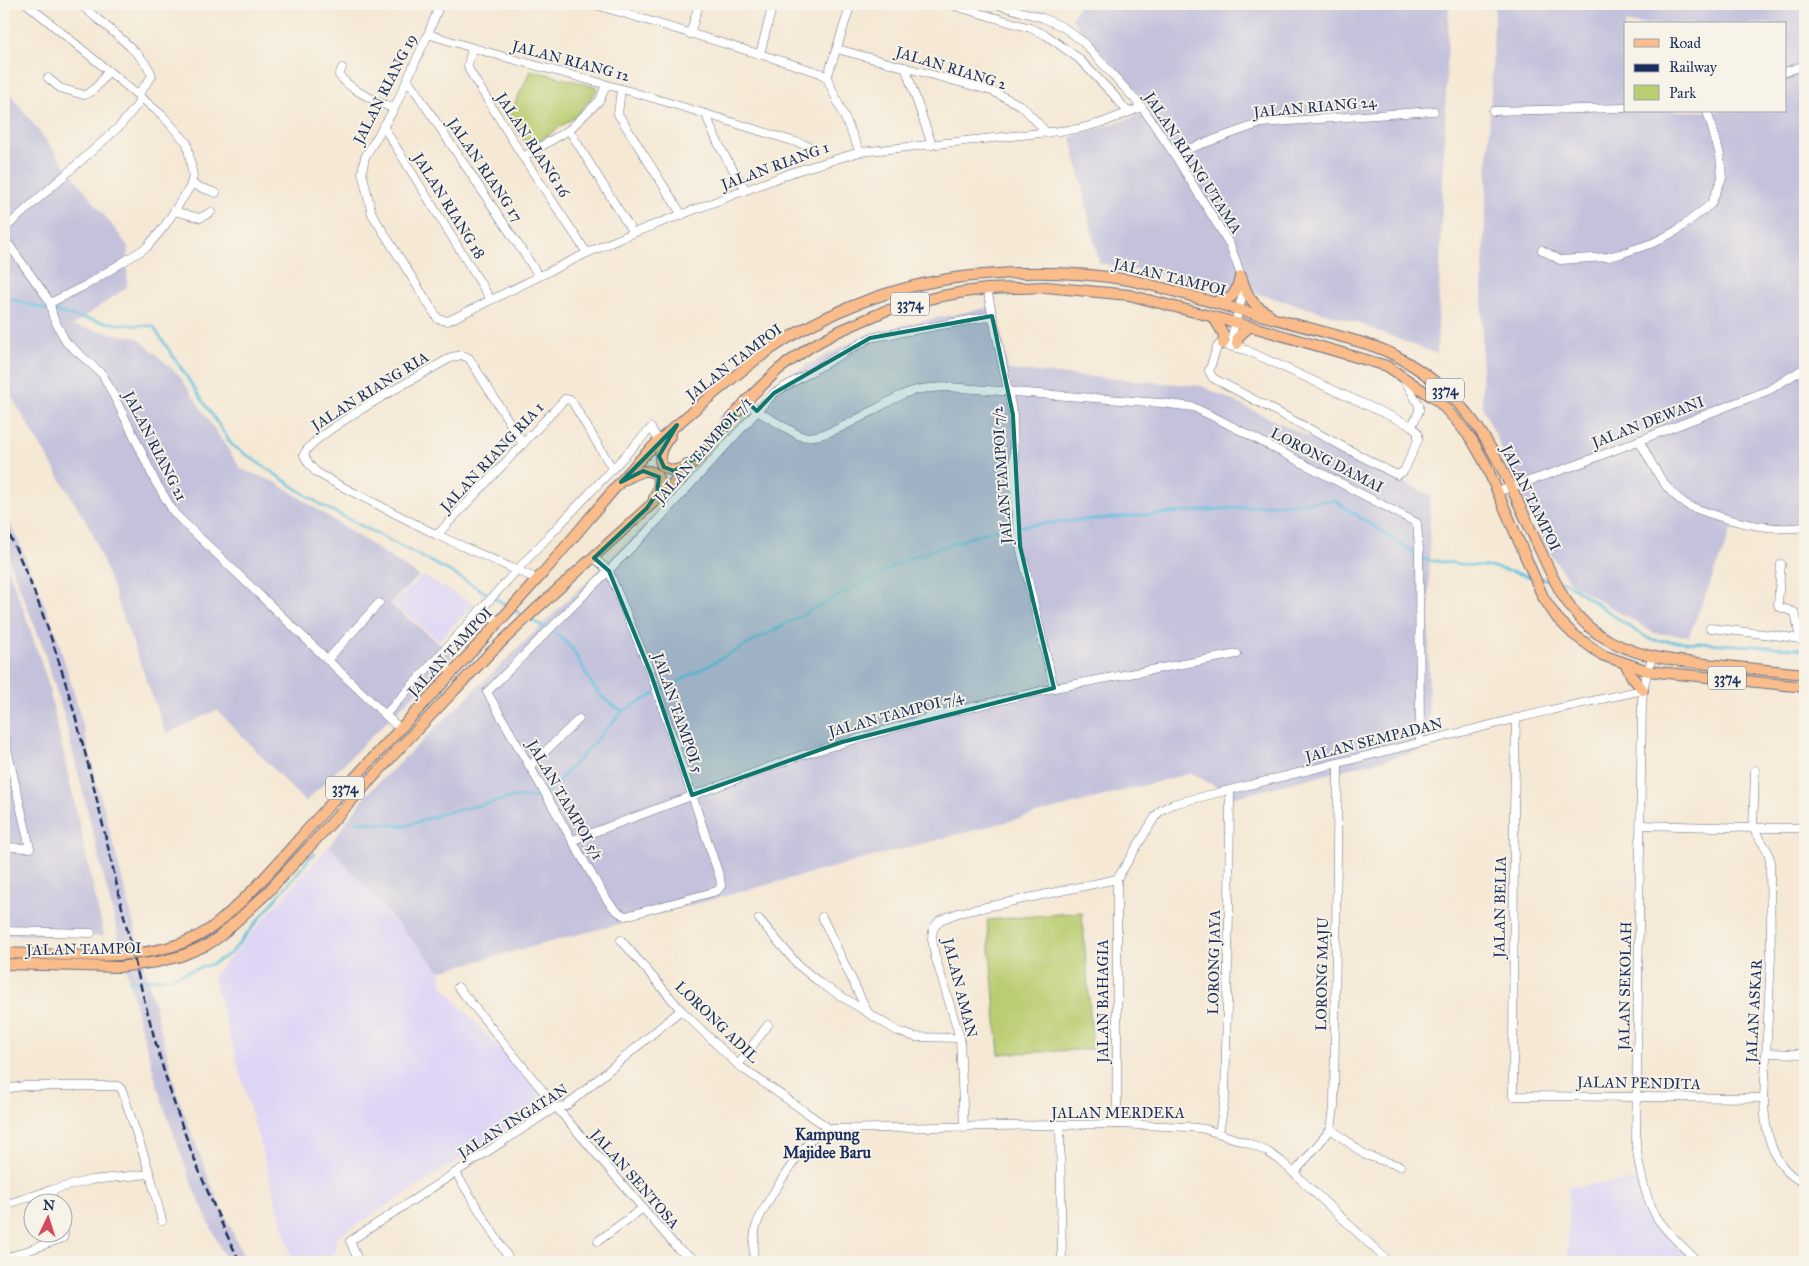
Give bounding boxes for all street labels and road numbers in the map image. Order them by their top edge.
street label: JALAN RIANG 19 [349,31,421,149]
street label: JALAN RIANG 12 [508,36,632,86]
street label: JALAN RIANG 2 [891,42,1009,95]
street label: JALAN RIANG UTAMA [1139,87,1245,238]
street label: JALAN RIANG 16 [491,88,574,202]
street label: JALAN RIANG 24 [1251,93,1378,123]
street label: JALAN RIANG 17 [442,113,526,226]
street label: JALAN RIANG 1 [717,138,832,195]
street label: JALAN RIANG 18 [407,148,489,263]
street label: JALAN TAMPOI [1110,254,1228,301]
road number: 3374 [891,292,929,316]
street label: JALAN TAMPOI [681,320,786,406]
street label: JALAN RIANG RIA [306,348,432,436]
road number: 3374 [1426,378,1464,402]
street label: JALAN RIANG 21 [118,386,190,504]
street label: JALAN DEWANI [1587,392,1707,453]
street label: JALAN TAMPOI 7/1 [649,393,756,509]
street label: JALAN RIANG RIA 1 [435,398,548,518]
street label: JALAN TAMPOI 7/2 [988,405,1017,546]
street label: LORONG DAMAI [1268,424,1386,496]
street label: JALAN TAMPOI [1496,440,1564,554]
street label: JALAN TAMPOI [403,604,497,703]
street label: JALAN TAMPOI 5 [647,649,707,776]
road number: 3374 [1708,666,1746,690]
street label: JALAN TAMPOI 7/4 [825,687,966,742]
street label: JALAN SEMPADAN [1301,714,1445,767]
street label: JALAN TAMPOI 5/1 [521,735,607,864]
road number: 3374 [326,776,364,800]
street label: JALAN BELIA [1490,856,1511,960]
street label: LORONG JAYA [1204,909,1225,1015]
street label: LORONG MAJU [1312,917,1333,1031]
street label: JALAN SEKOLAH [1615,921,1636,1053]
street label: JALAN AMAN [937,934,981,1040]
street label: JALAN TAMPOI [24,939,142,960]
street label: JALAN BAHAGIA [1094,939,1113,1065]
street label: JALAN ASKAR [1742,958,1767,1065]
street label: LORONG ADIL [671,977,763,1067]
street label: JALAN PENDITA [1575,1073,1701,1094]
street label: JALAN INGATAN [453,1080,572,1164]
street label: JALAN MERDEKA [1049,1104,1185,1123]
street label: JALAN SENTOSA [585,1124,683,1233]

